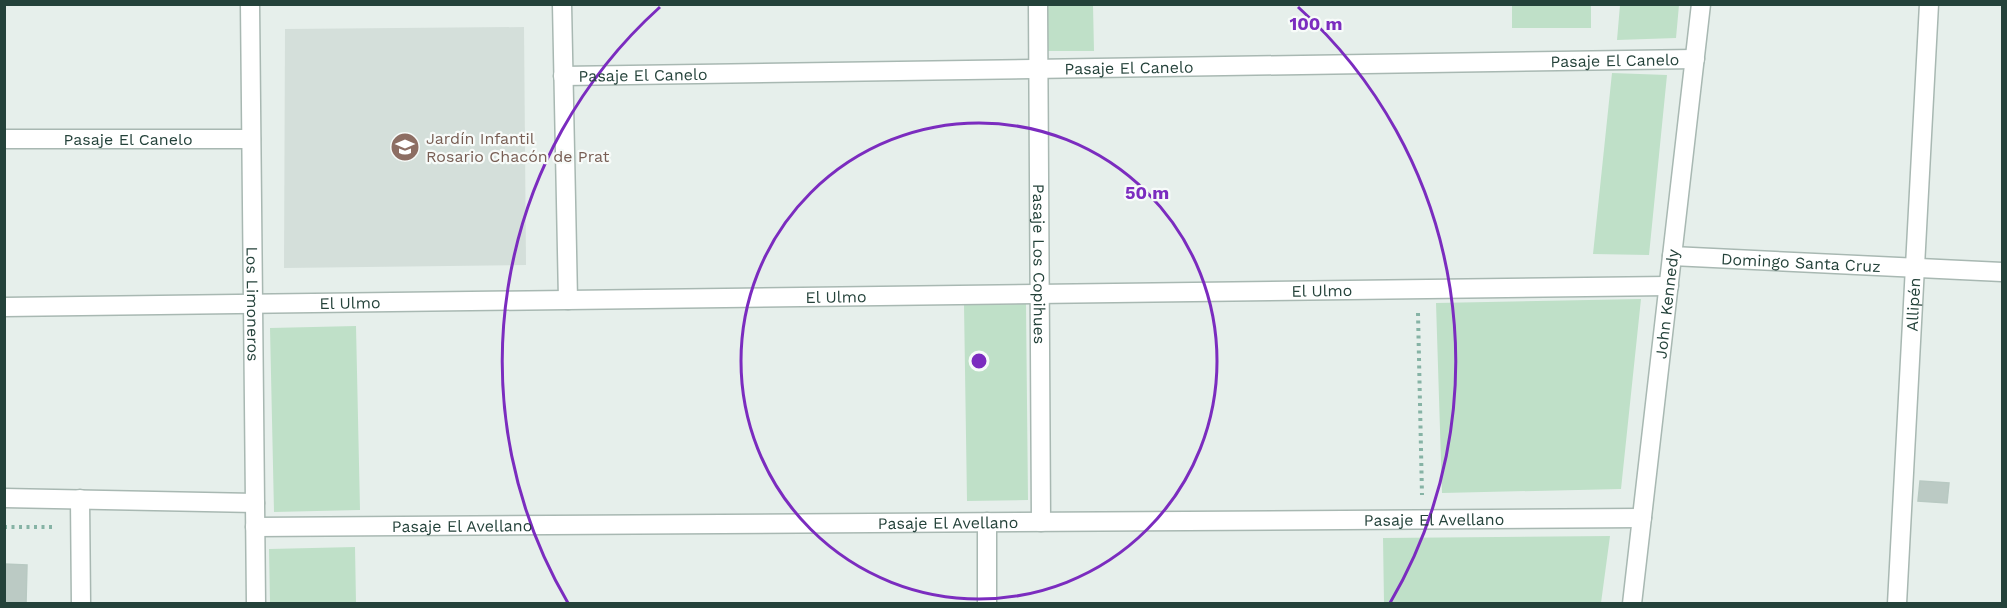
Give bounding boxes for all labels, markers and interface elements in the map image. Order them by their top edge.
text: 100 m [1289,13,1343,34]
street label: Pasaje El Canelo [1550,50,1680,71]
street label: Pasaje El Canelo [1064,57,1194,78]
street label: Pasaje El Canelo [578,64,708,85]
place label: Jardín Infantil Rosario Chacón de Prat [426,129,610,166]
street label: Pasaje El Canelo [63,130,193,149]
school or university icon: Jardín Infantil Rosario Chacón de Prat [389,131,421,163]
text: 50 m [1125,182,1169,203]
street label: Pasaje Los Copihues [1030,184,1049,344]
street label: Los Limoneros [243,246,263,362]
street label: John Kennedy [1651,247,1682,360]
street label: Domingo Santa Cruz [1720,249,1881,276]
street label: Allipén [1902,277,1924,332]
street label: El Ulmo [1291,280,1353,300]
street label: El Ulmo [805,287,867,306]
street label: El Ulmo [319,293,381,313]
centre of rings [969,351,989,371]
street label: Pasaje El Avellano [1364,509,1504,529]
street label: Pasaje El Avellano [878,513,1018,532]
street label: Pasaje El Avellano [392,516,532,536]

